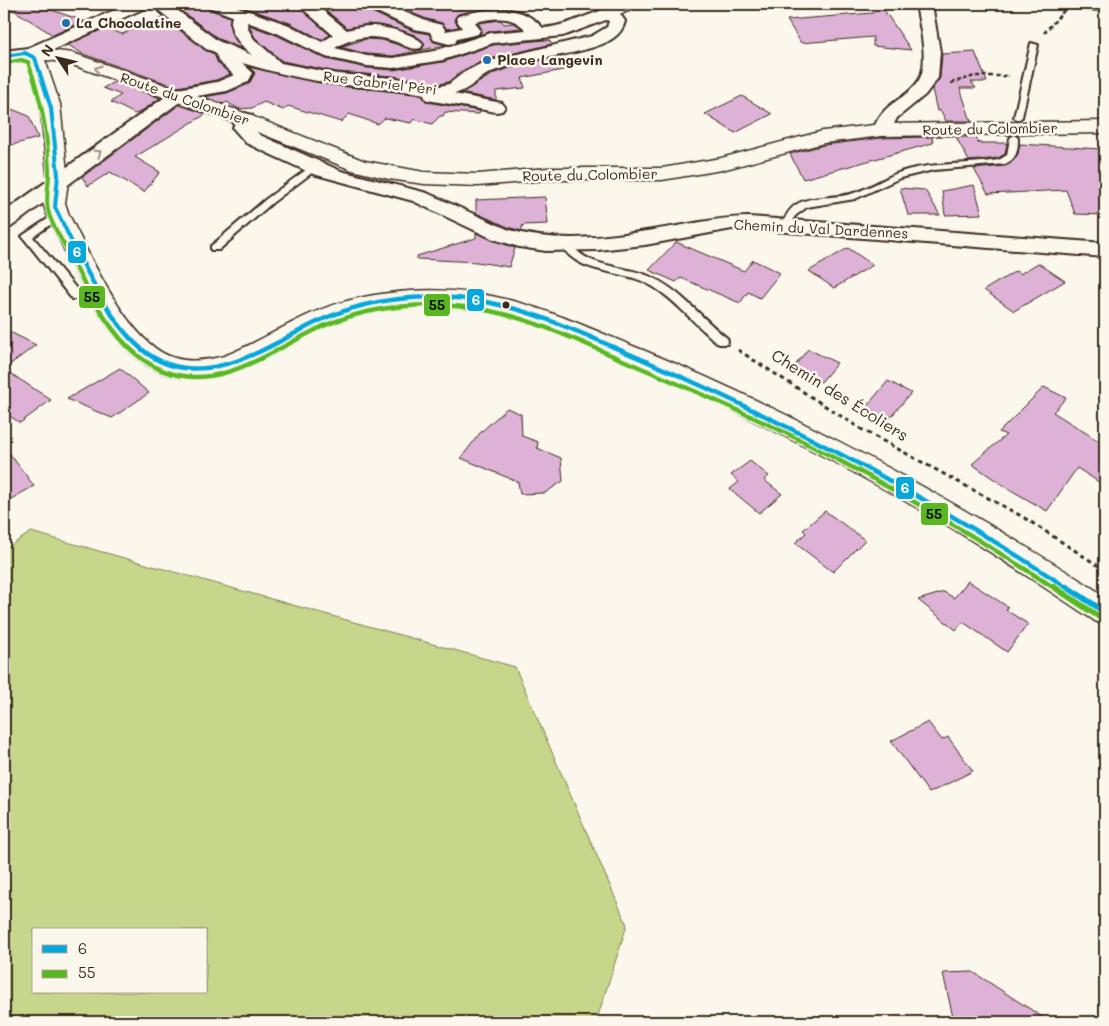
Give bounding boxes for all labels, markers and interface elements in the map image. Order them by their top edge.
place label: La Chocolatine [76,13,181,32]
marker: La Chocolatine [60,17,72,29]
north arrow [32,32,82,82]
text: N [36,40,58,60]
place label: Place Langevin [497,50,603,69]
marker: Place Langevin [481,54,493,66]
one-way arrow [94,65,103,75]
street label: Rue Gabriel Péri [322,66,438,99]
street label: Route du Colombier [118,68,252,130]
street label: Route du Colombier [922,118,1058,139]
one-way arrow [92,150,102,159]
street label: Route du Colombier [522,164,658,185]
street label: Chemin du Val Dardennes [733,214,909,243]
line badge: 6 [67,240,87,264]
text: 6 [73,242,81,261]
line badge: 55 [78,285,106,309]
text: 55 [84,287,100,306]
line badge: 6 [466,288,485,312]
text: 6 [472,290,480,309]
line badge: 55 [423,293,451,317]
text: 55 [429,295,445,314]
unlabelled marker [501,300,511,310]
street label: Chemin des Écoliers [768,344,913,445]
line badge: 6 [895,476,915,500]
text: 6 [901,478,909,497]
line badge: 55 [920,502,949,526]
text: 55 [926,504,942,523]
legend [32,928,208,994]
text: 6 [78,938,87,958]
text: 55 [78,962,96,982]

